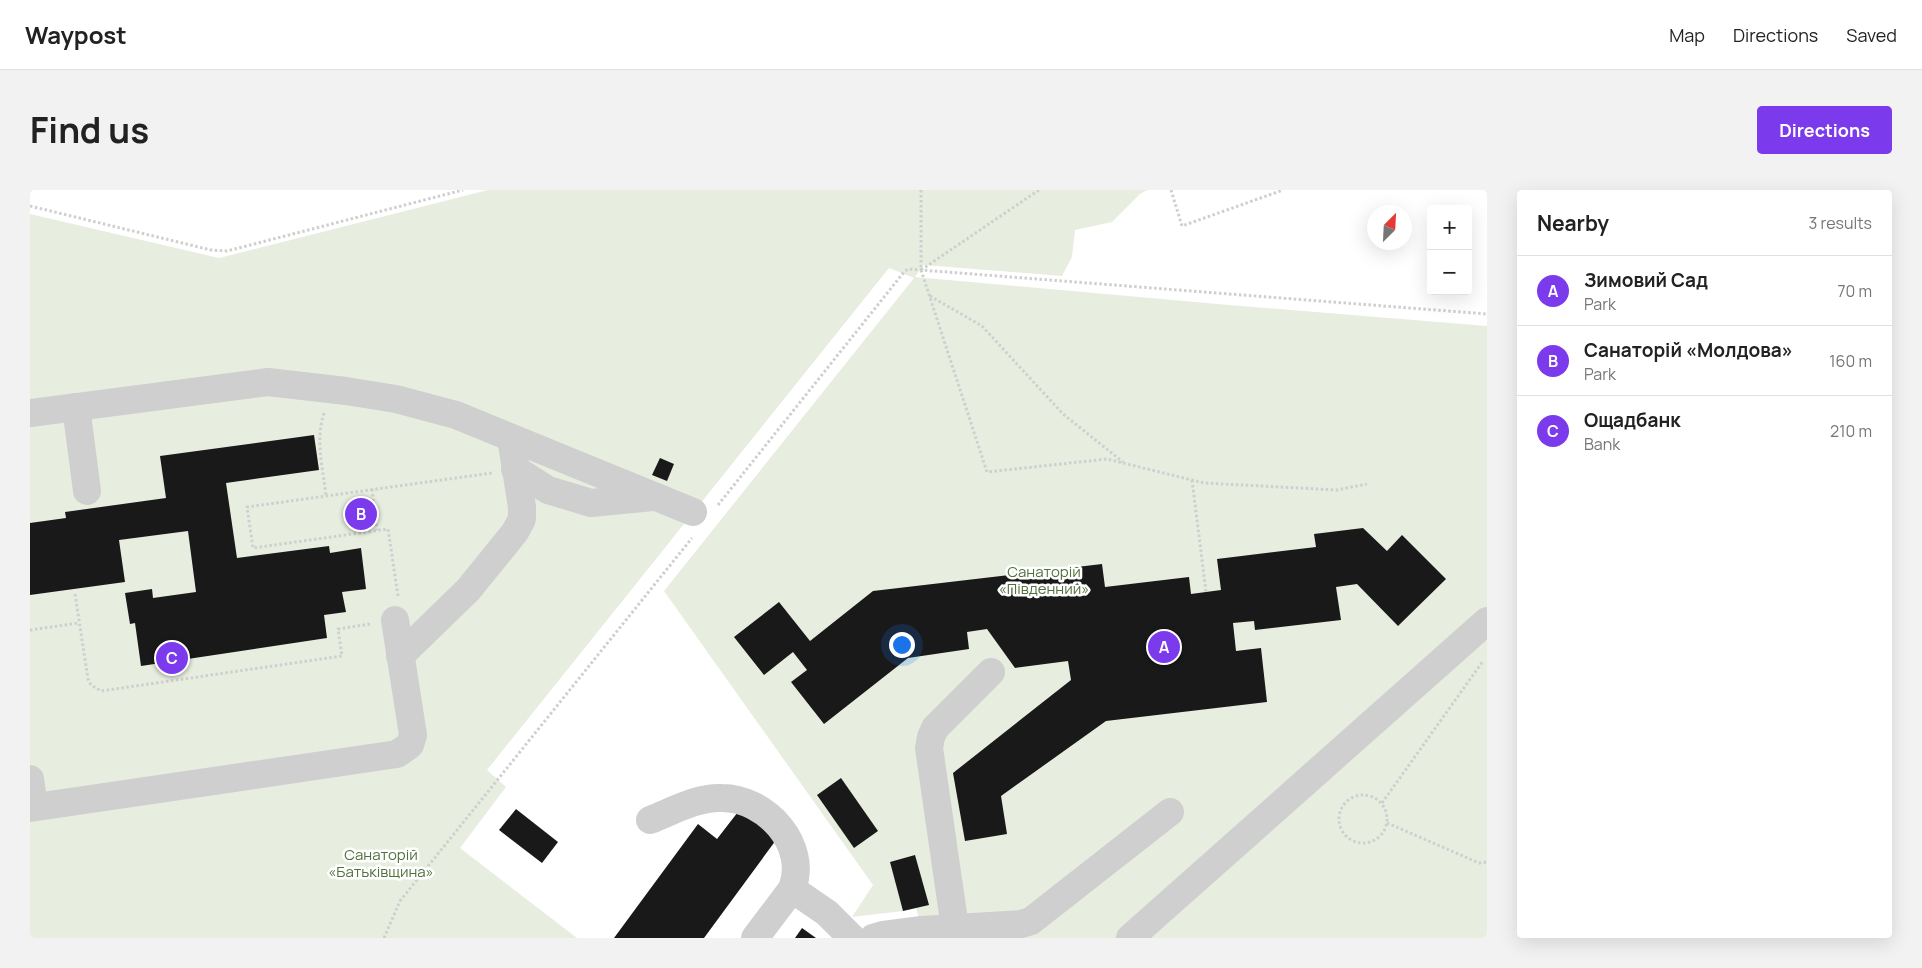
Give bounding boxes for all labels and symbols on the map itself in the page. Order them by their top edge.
north arrow [1367,205,1412,250]
pin: B [345,495,377,533]
park label: Санаторій «Південний» [999,561,1089,599]
pin: A [1148,628,1180,666]
your location [889,632,915,658]
pin: C [156,639,188,677]
park label: Санаторій «Батьківщина» [328,844,434,882]

